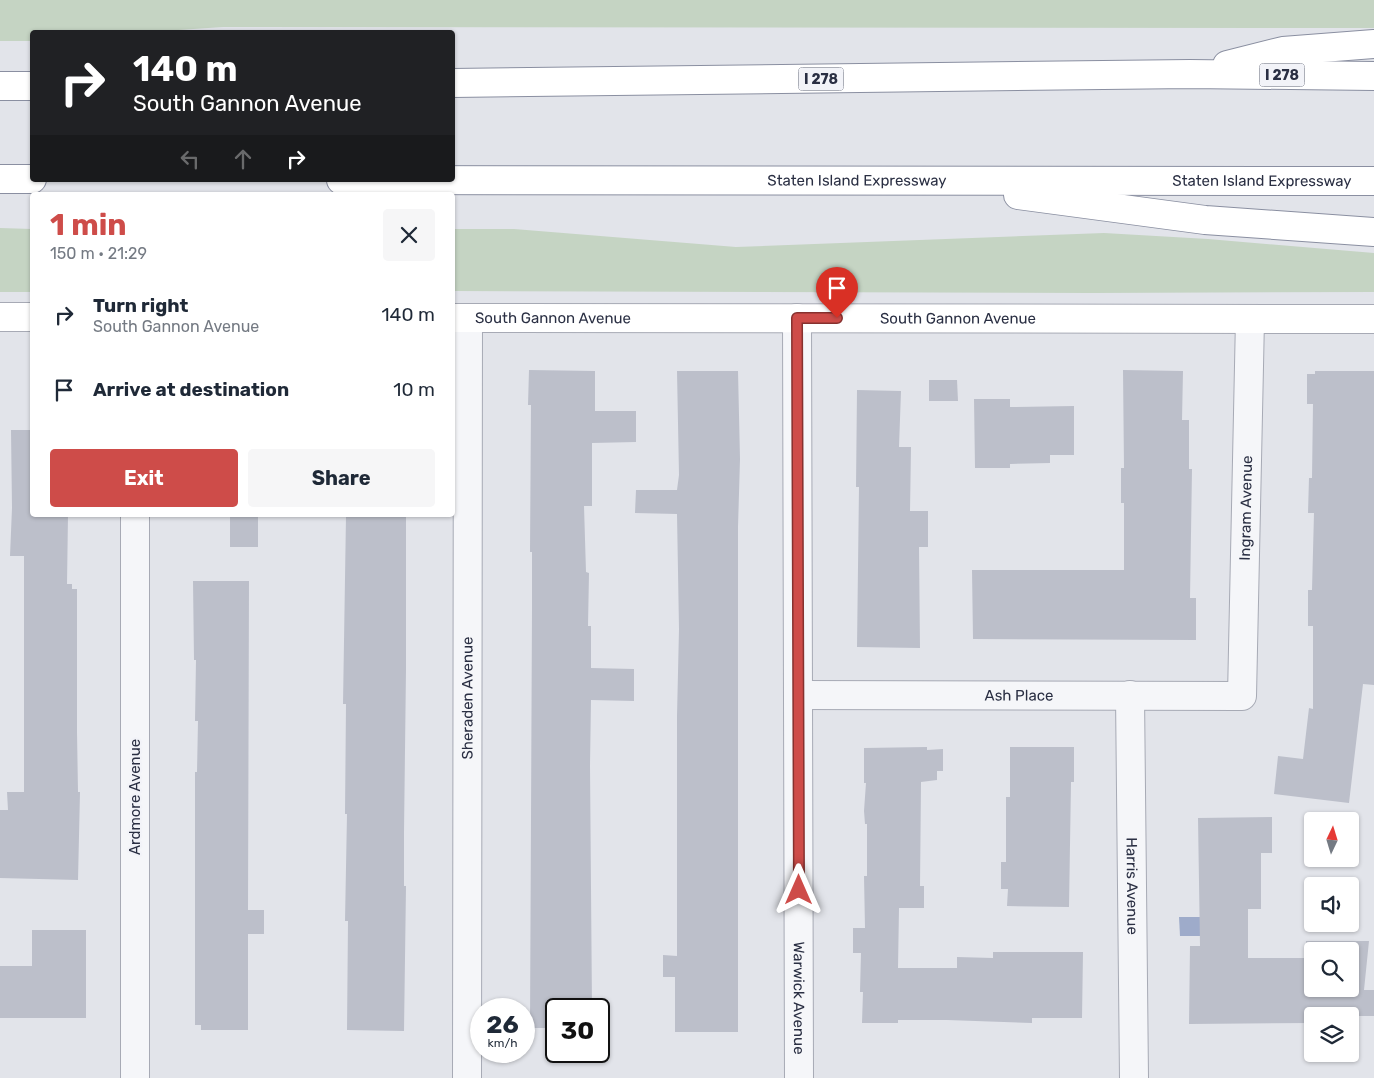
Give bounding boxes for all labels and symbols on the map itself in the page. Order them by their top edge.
road number: I 278 [1260,64,1304,86]
road number: I 278 [798,68,844,90]
street label: Staten Island Expressway [767,171,947,190]
street label: Staten Island Expressway [1172,172,1352,190]
pin [816,267,858,318]
street label: South Gannon Avenue [475,309,631,327]
street label: South Gannon Avenue [880,309,1036,328]
street label: Ingram Avenue [1236,455,1256,561]
street label: Sheraden Avenue [458,636,477,760]
street label: Ash Place [985,686,1053,705]
street label: Ardmore Avenue [126,739,144,855]
north arrow [1304,812,1359,868]
street label: Harris Avenue [1122,837,1142,935]
position arrow [772,863,824,915]
street label: Warwick Avenue [790,941,808,1055]
speed limit sign: 30 [545,998,610,1063]

